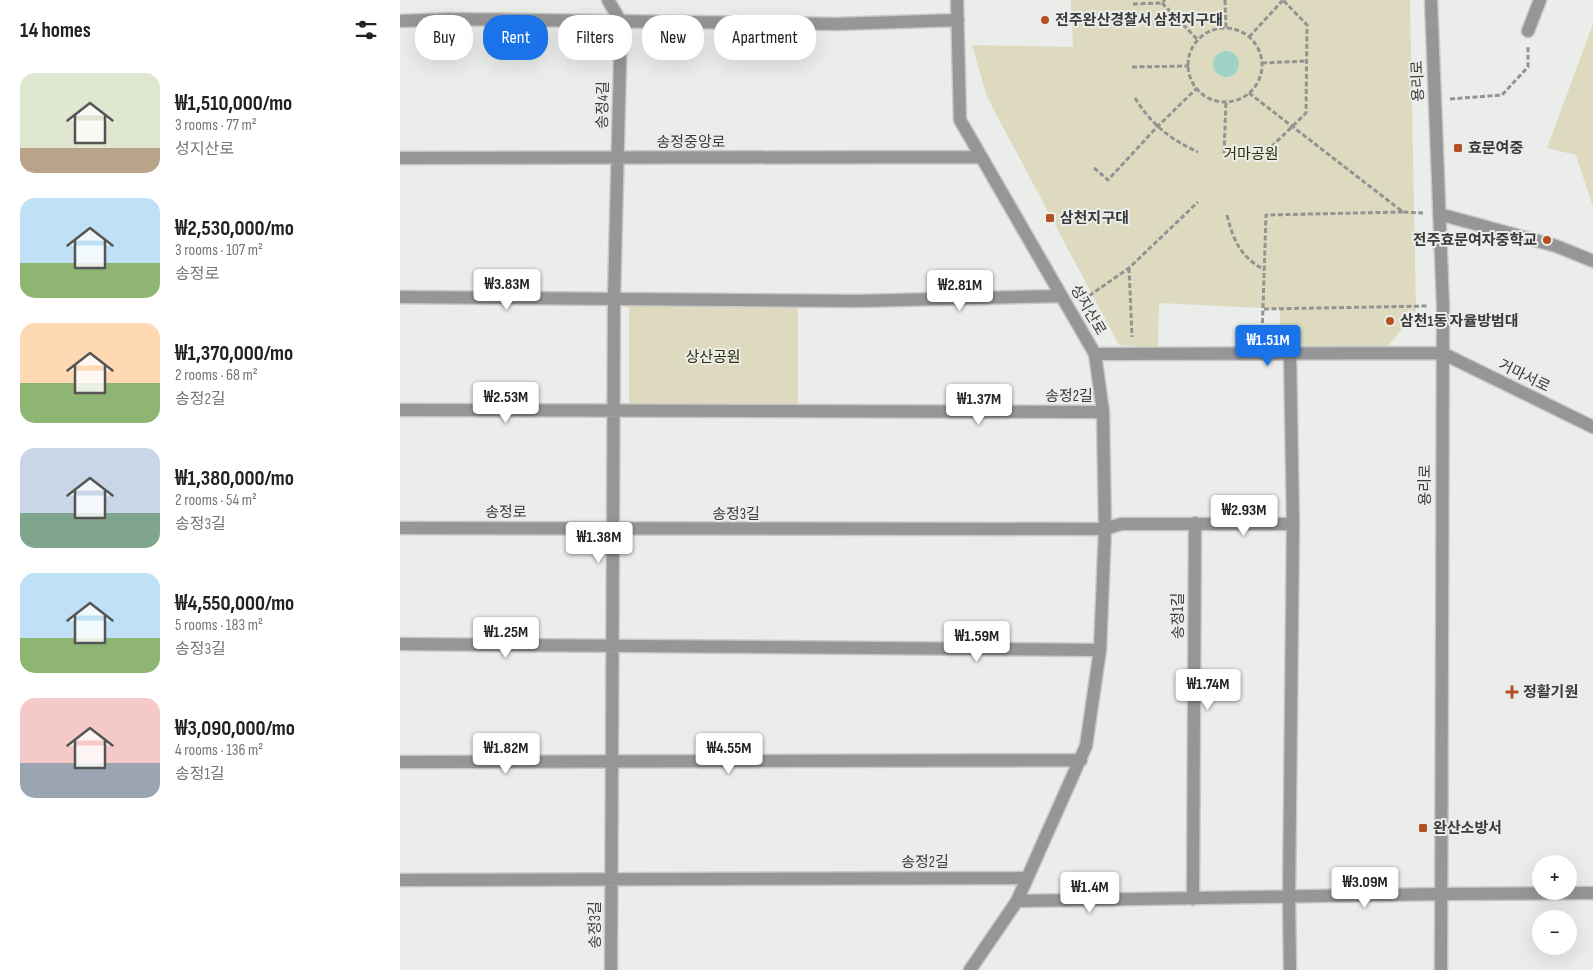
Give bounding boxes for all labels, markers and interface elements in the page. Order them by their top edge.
place label: 전주완산경찰서 삼천지구대 [1055,11,1223,30]
marker: 전주완산경찰서 삼천지구대 [1039,14,1051,26]
chip: Buy [415,15,473,60]
chip: Rent [483,15,548,60]
chip: Filters [558,15,632,60]
chip: New [642,15,704,60]
chip: Apartment [714,15,816,60]
icon: filters [352,16,380,44]
text: 14 homes [20,18,91,43]
street label: 용리로 [1408,60,1428,102]
street label: 송정4길 [593,81,613,129]
text: ₩1,510,000/mo [175,91,292,116]
icon: home [60,93,120,153]
text: 3 rooms · 77 m² [175,116,257,135]
street label: 송정중앙로 [656,133,726,152]
place label: 효문여중 [1468,139,1523,158]
text: 성지산로 [175,140,234,159]
marker: 효문여중 [1452,142,1464,154]
park label: 거마공원 [1223,145,1279,164]
place label: 삼천지구대 [1060,209,1129,228]
marker: 삼천지구대 [1044,212,1056,224]
text: ₩2,530,000/mo [175,216,294,241]
icon: home [60,218,120,278]
place label: 전주효문여자중학교 [1413,231,1537,250]
marker: 전주효문여자중학교 [1541,234,1553,246]
text: 3 rooms · 107 m² [175,241,263,260]
text: 송정로 [175,265,219,284]
pin: ₩3.83M [466,268,548,311]
pin: ₩2.81M [919,270,1001,312]
text: ₩3.83M [484,275,530,294]
text: ₩2.81M [938,276,982,295]
street label: 성지산로 [1066,281,1110,339]
place label: 삼천1동 자율방범대 [1400,312,1519,331]
marker: 삼천1동 자율방범대 [1384,315,1396,327]
pin: ₩1.51M [1227,324,1309,367]
text: ₩1.51M [1246,331,1290,350]
text: ₩1,370,000/mo [175,341,293,366]
icon: home [60,343,120,403]
park label: 상산공원 [685,348,741,367]
street label: 거마서로 [1495,355,1553,397]
text: 2 rooms · 68 m² [175,366,258,385]
pin: ₩2.53M [465,382,547,424]
pin: ₩1.37M [938,384,1020,426]
street label: 송정2길 [1045,387,1093,406]
text: ₩2.53M [484,388,528,407]
text: 송정2길 [175,390,226,409]
text: ₩1.37M [957,390,1001,409]
street label: 용리로 [1416,464,1435,506]
text: ₩1,380,000/mo [175,466,294,491]
icon: home [60,468,120,528]
text: 2 rooms · 54 m² [175,491,257,510]
pin: ₩2.93M [1203,494,1285,537]
text: ₩2.93M [1222,501,1266,520]
street label: 송정로 [485,503,527,522]
street label: 송정3길 [712,505,760,524]
text: 송정3길 [175,515,226,534]
pin: ₩1.38M [558,522,640,564]
text: ₩1.38M [577,528,621,547]
text: ₩4,550,000/mo [175,591,294,616]
icon: home [60,593,120,653]
street label: 송정1길 [1169,593,1188,639]
text: 5 rooms · 183 m² [175,616,263,635]
pin: ₩1.25M [465,616,547,659]
pin: ₩1.59M [936,620,1018,663]
text: ₩1.25M [484,623,528,642]
text: ₩1.59M [955,627,999,646]
text: 송정3길 [175,640,226,659]
pin: ₩1.74M [1167,668,1249,711]
text: ₩1.74M [1187,675,1229,694]
place label: 정활기원 [1523,683,1578,702]
marker: 정활기원 [1505,685,1519,699]
text: ₩3,090,000/mo [175,716,295,741]
icon: home [60,718,120,778]
pin: ₩1.82M [465,732,547,775]
pin: ₩4.55M [688,732,770,775]
text: ₩1.82M [484,739,528,758]
text: ₩4.55M [707,739,751,758]
text: 4 rooms · 136 m² [175,741,263,760]
text: 송정1길 [175,765,225,784]
place label: 완산소방서 [1433,819,1502,838]
marker: 완산소방서 [1417,822,1429,834]
street label: 송정2길 [901,853,949,872]
map controls [1532,855,1577,955]
button: + [1532,855,1577,900]
pin: ₩3.09M [1324,866,1406,909]
pin: ₩1.4M [1055,872,1125,914]
text: ₩3.09M [1342,873,1388,892]
text: ₩1.4M [1071,878,1109,897]
street label: 송정3길 [586,901,605,949]
button: − [1532,910,1577,955]

